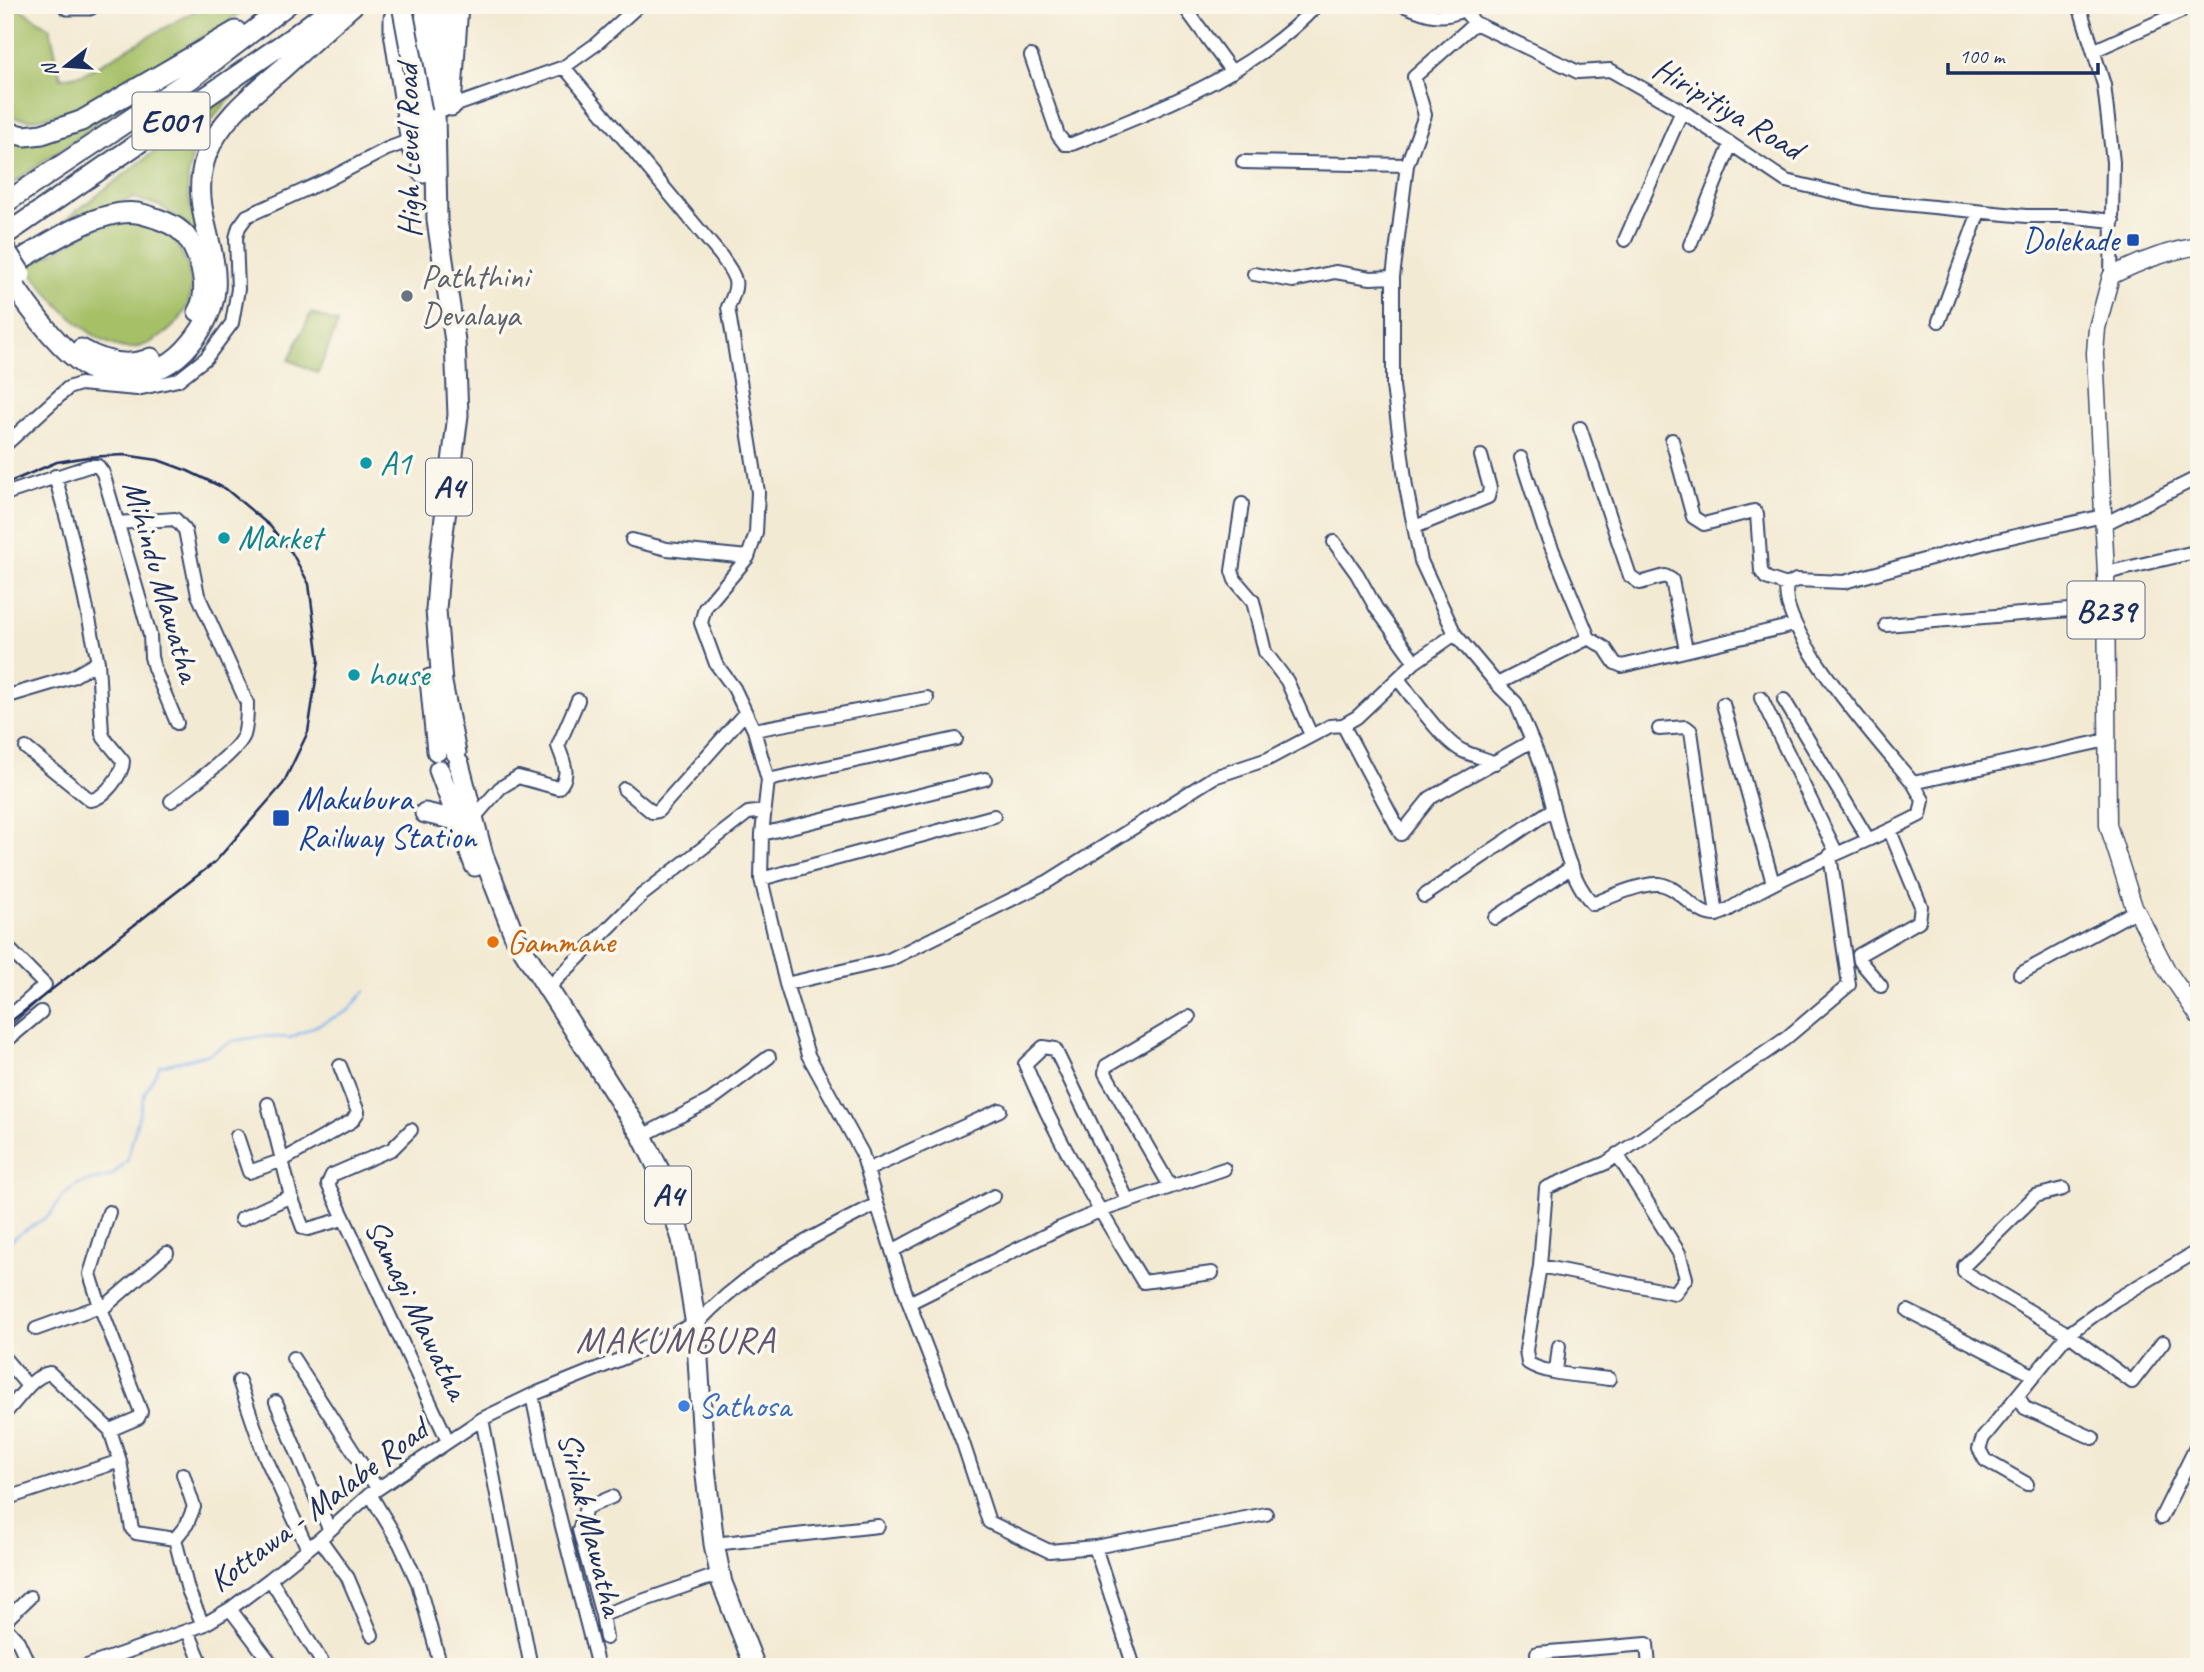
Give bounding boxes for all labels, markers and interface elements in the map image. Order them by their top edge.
north arrow [32,32,102,102]
scale bar [1948,32,2099,76]
text: 100 m [1959,43,2006,69]
street label: Hiripitiya Road [1645,47,1815,172]
text: N [37,58,64,80]
street label: High Level Road [385,59,431,238]
road number: E001 [132,92,210,149]
place label: Dolekade [2022,219,2121,261]
marker: Dolekade [2125,232,2141,248]
place label: Paththini Devalaya [421,256,533,336]
marker: Paththini Devalaya [399,288,415,304]
place label: A1 [380,442,414,484]
marker: A1 [358,455,374,471]
road number: A4 [426,458,472,516]
street label: Mihindu Mawatha [113,476,211,689]
place label: Market [238,517,326,559]
marker: Market [216,530,232,546]
road number: B239 [2068,582,2144,638]
place label: house [368,654,431,696]
marker: house [346,667,362,683]
place label: Makubura Railway Station [297,778,478,858]
marker: Makubura Railway Station [271,808,291,828]
place label: Gammane [507,921,617,963]
marker: Gammane [485,934,501,950]
road number: A4 [645,1166,691,1224]
street label: Samagi Mawatha [355,1212,480,1408]
district label: MAKUMBURA [576,1316,776,1363]
place label: Sathosa [698,1385,793,1427]
marker: Sathosa [676,1398,692,1414]
street label: Kottawa - Malabe Road [200,1406,440,1601]
street label: Sirilak Mawatha [548,1428,635,1623]

